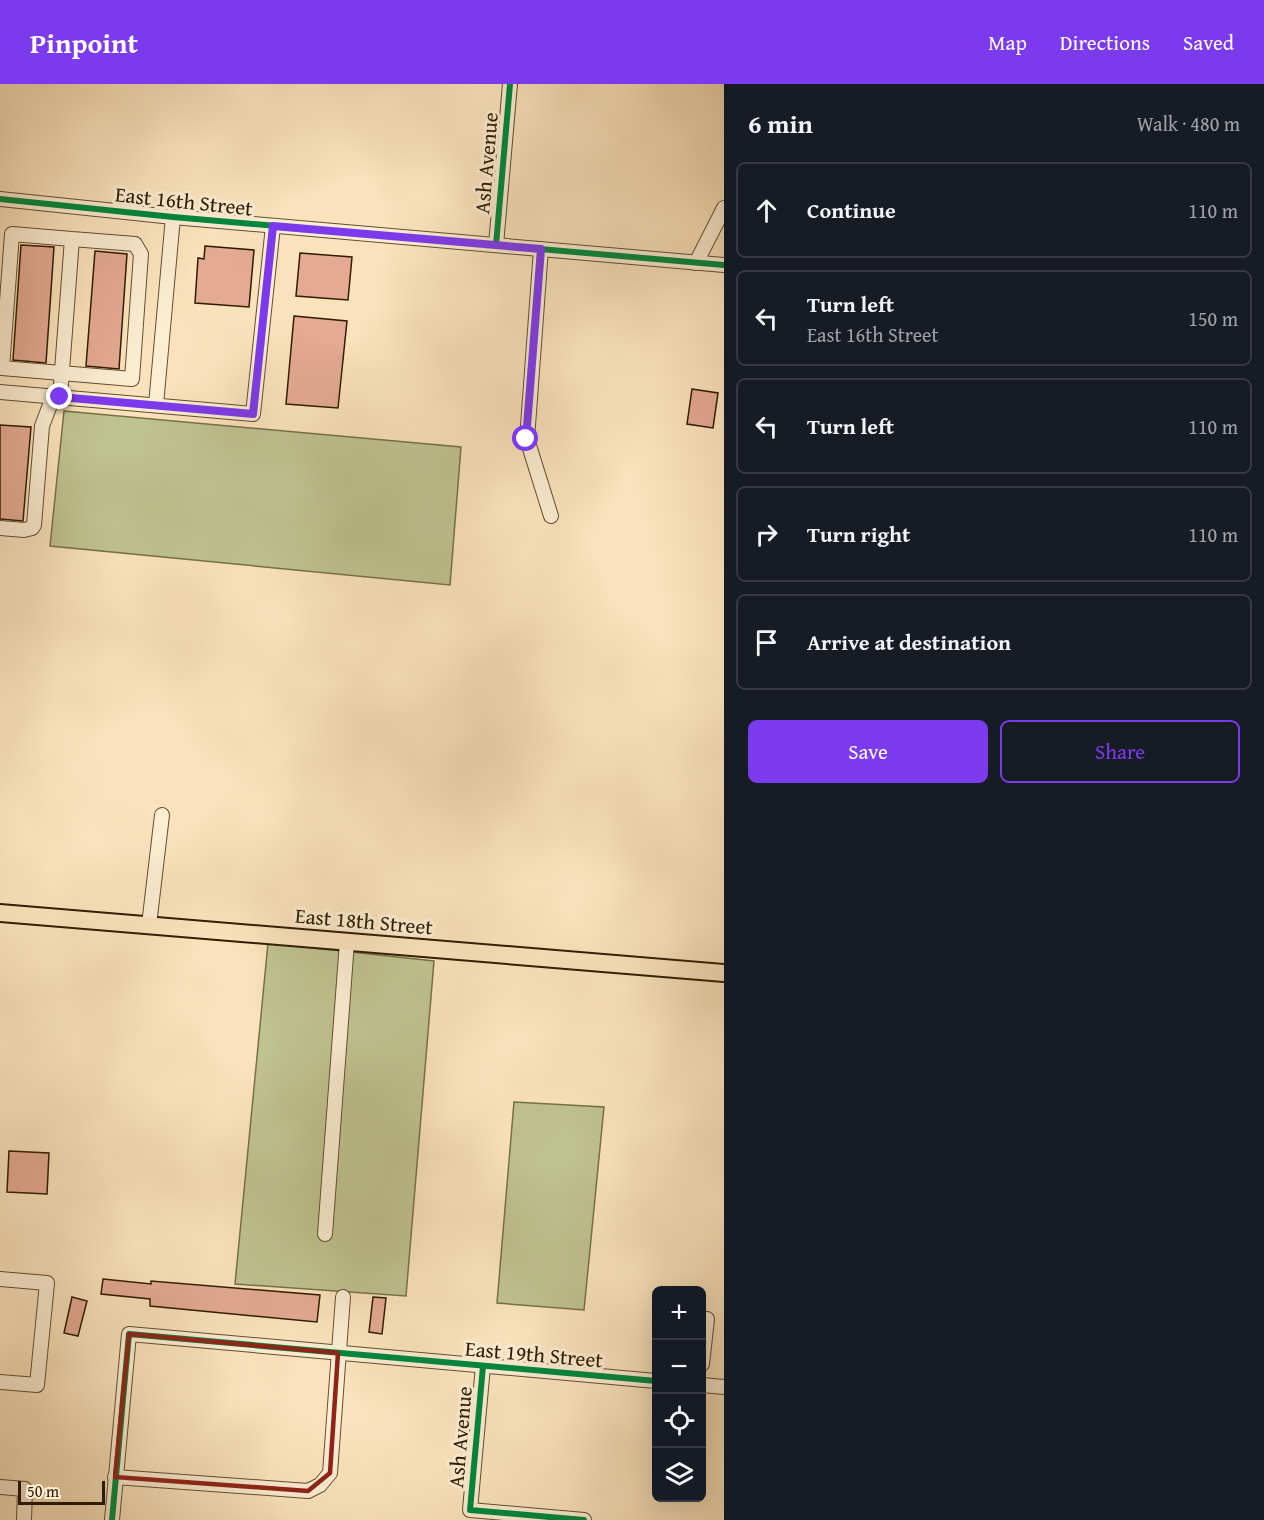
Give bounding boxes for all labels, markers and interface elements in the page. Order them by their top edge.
text: Pinpoint [30,22,138,63]
text: Map [988,27,1027,58]
text: Directions [1060,27,1150,58]
text: Saved [1183,27,1234,58]
text: 6 min [748,104,813,143]
text: Walk · 480 m [1137,109,1240,138]
street label: Ash Avenue [466,111,506,215]
street label: East 16th Street [114,178,255,224]
icon: ahead [750,194,783,227]
text: Continue [807,194,896,226]
text: 110 m [1188,196,1238,225]
text: Turn left [807,288,894,320]
icon: left [750,302,783,335]
text: 150 m [1188,304,1238,333]
text: East 16th Street [807,320,939,349]
route end [46,383,72,409]
icon: left [750,410,783,443]
text: Turn left [807,410,894,442]
text: 110 m [1188,412,1238,441]
route start [512,425,538,451]
icon: right [750,518,783,551]
text: Turn right [807,518,910,550]
text: 110 m [1188,520,1238,549]
icon: arrive [750,626,783,659]
text: Arrive at destination [807,626,1011,658]
button: Save [748,720,988,783]
button: Share [1000,720,1240,783]
street label: East 18th Street [294,900,435,943]
map controls [652,1286,706,1502]
button: + [652,1286,706,1340]
street label: East 19th Street [464,1333,605,1376]
button: − [652,1340,706,1394]
street label: Ash Avenue [440,1385,480,1489]
button: locate [652,1394,706,1448]
button: layers [652,1448,706,1502]
scale bar [18,1478,105,1506]
text: 50 m [27,1479,59,1503]

